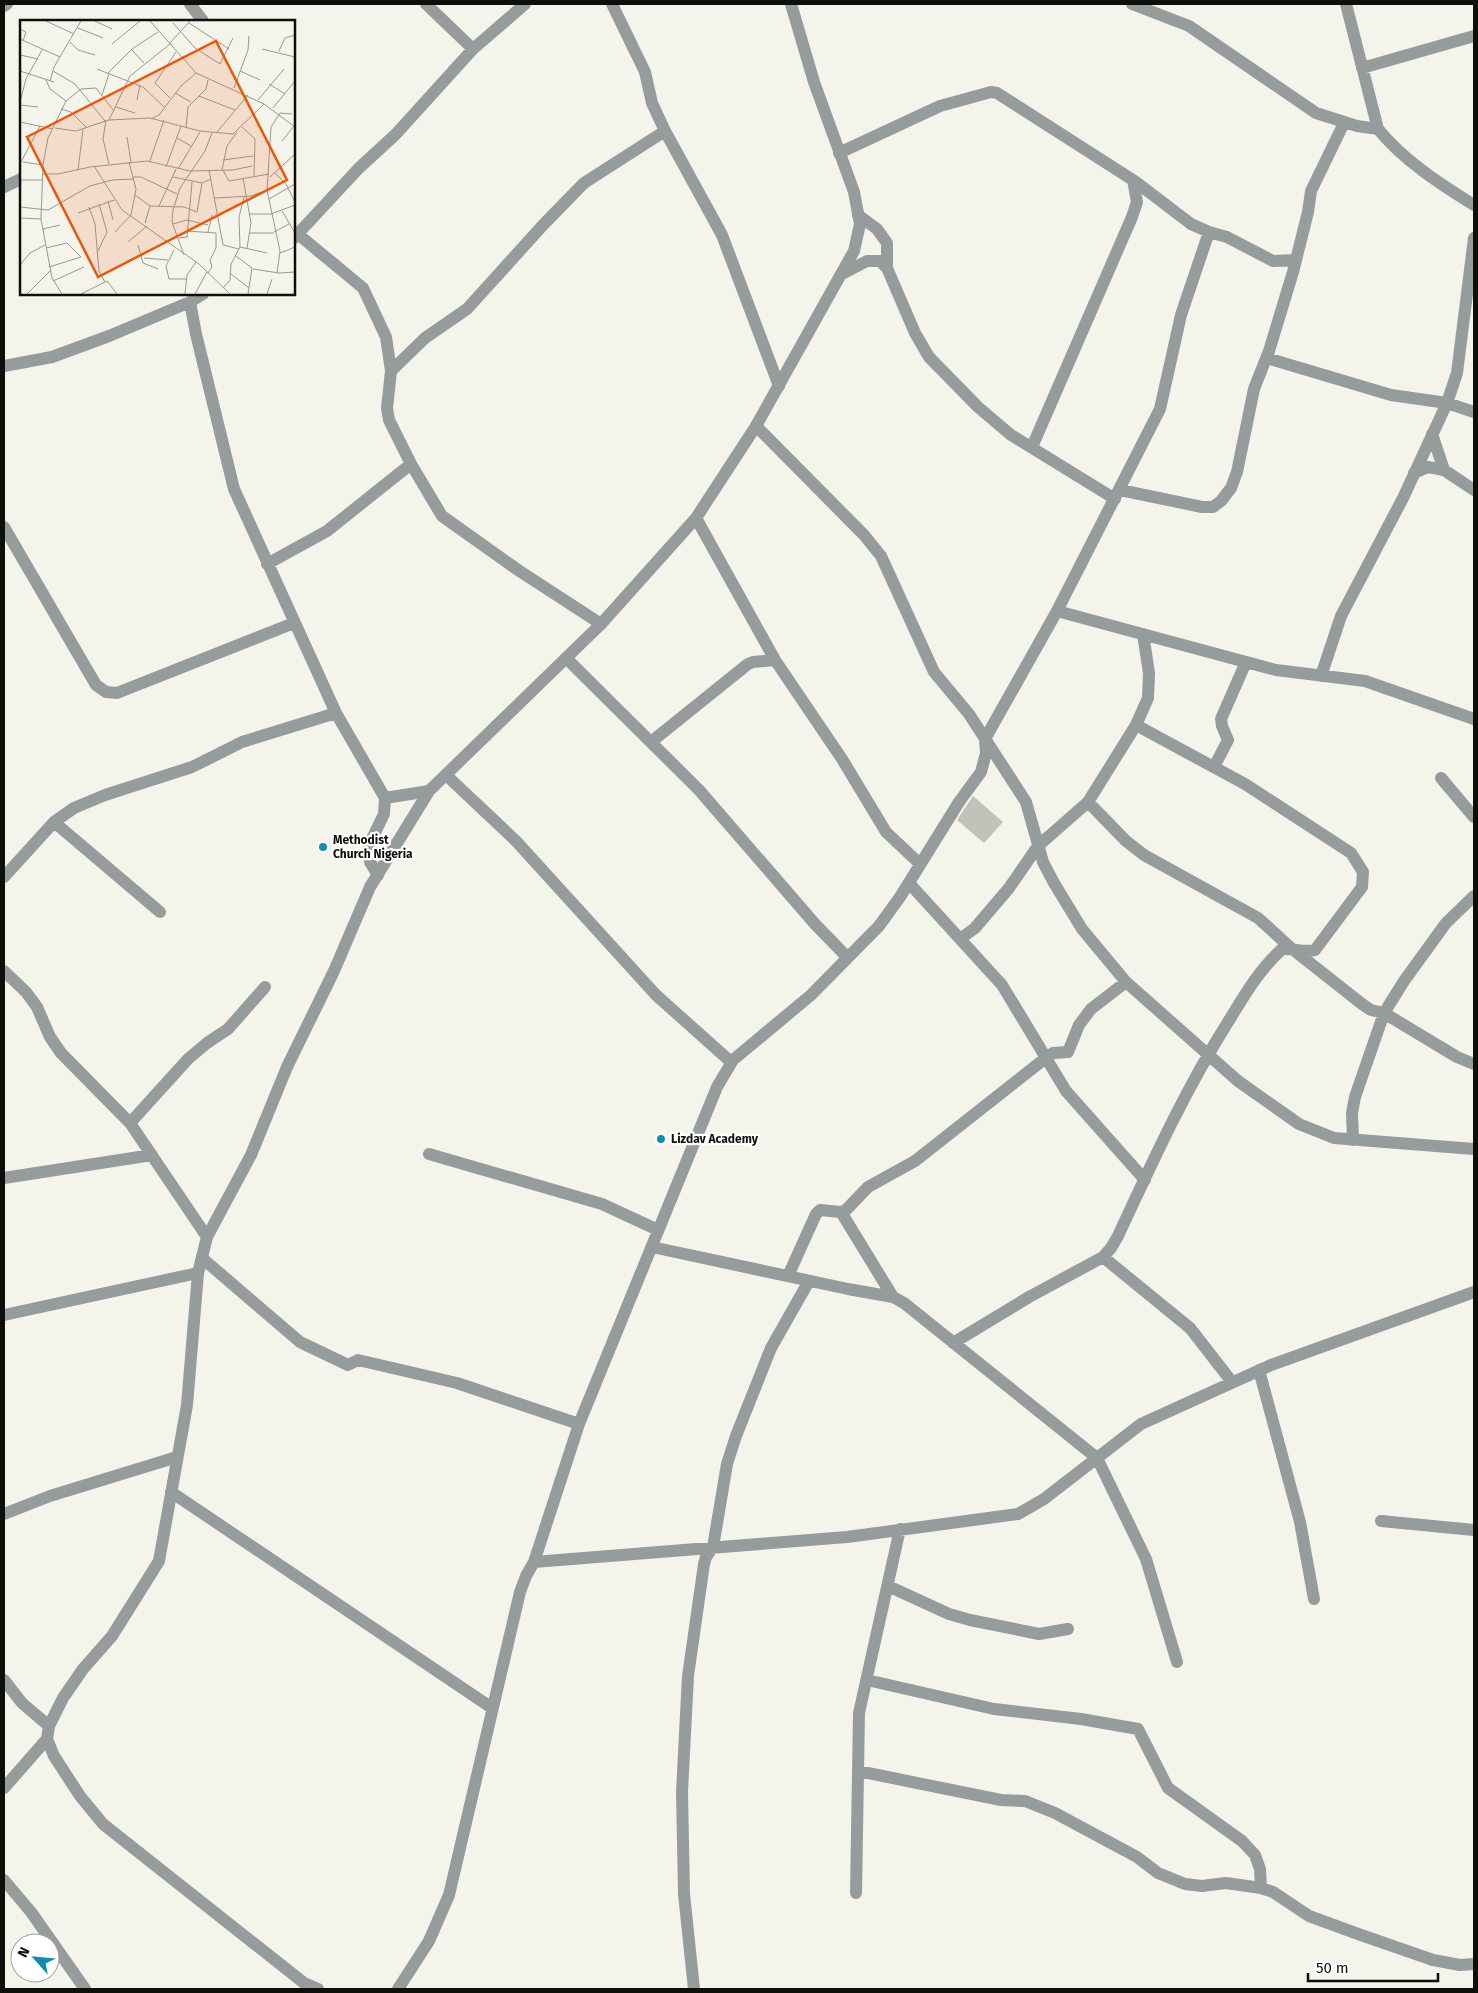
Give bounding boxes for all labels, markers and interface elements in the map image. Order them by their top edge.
inset map [20,20,295,295]
place label: Methodist Church Nigeria [333,833,413,861]
marker: Methodist Church Nigeria [317,841,329,853]
place label: Lizdav Academy [671,1132,759,1146]
marker: Lizdav Academy [655,1133,667,1145]
north arrow [10,1933,60,1983]
text: N [14,1944,34,1960]
scale bar [1308,1950,1438,1982]
text: 50 m [1316,1959,1349,1977]

